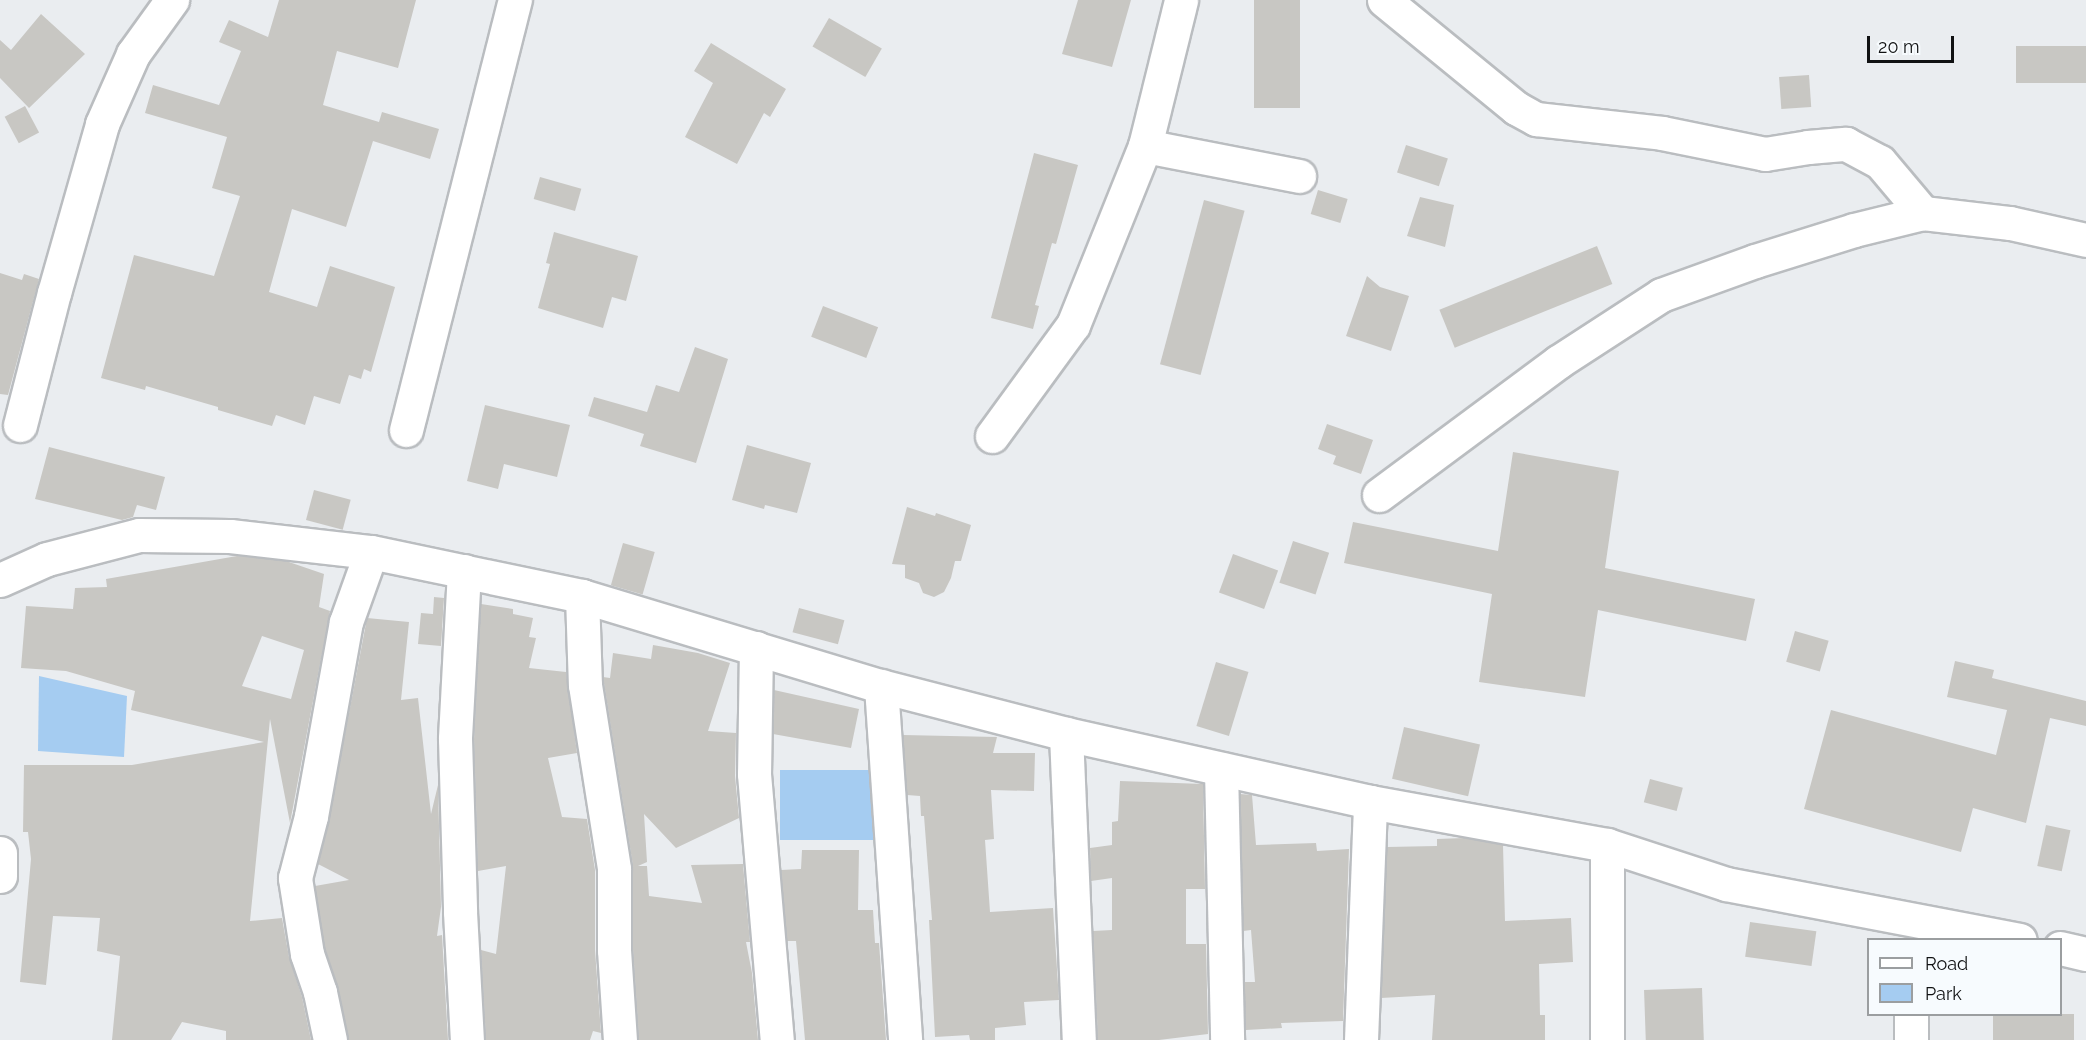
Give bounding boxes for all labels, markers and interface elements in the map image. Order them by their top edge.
scale bar [1870,24,1957,62]
text: 20 m [1878,36,1920,57]
legend [1867,938,2062,1016]
text: Road [1925,953,1968,974]
text: Park [1925,983,1962,1004]

